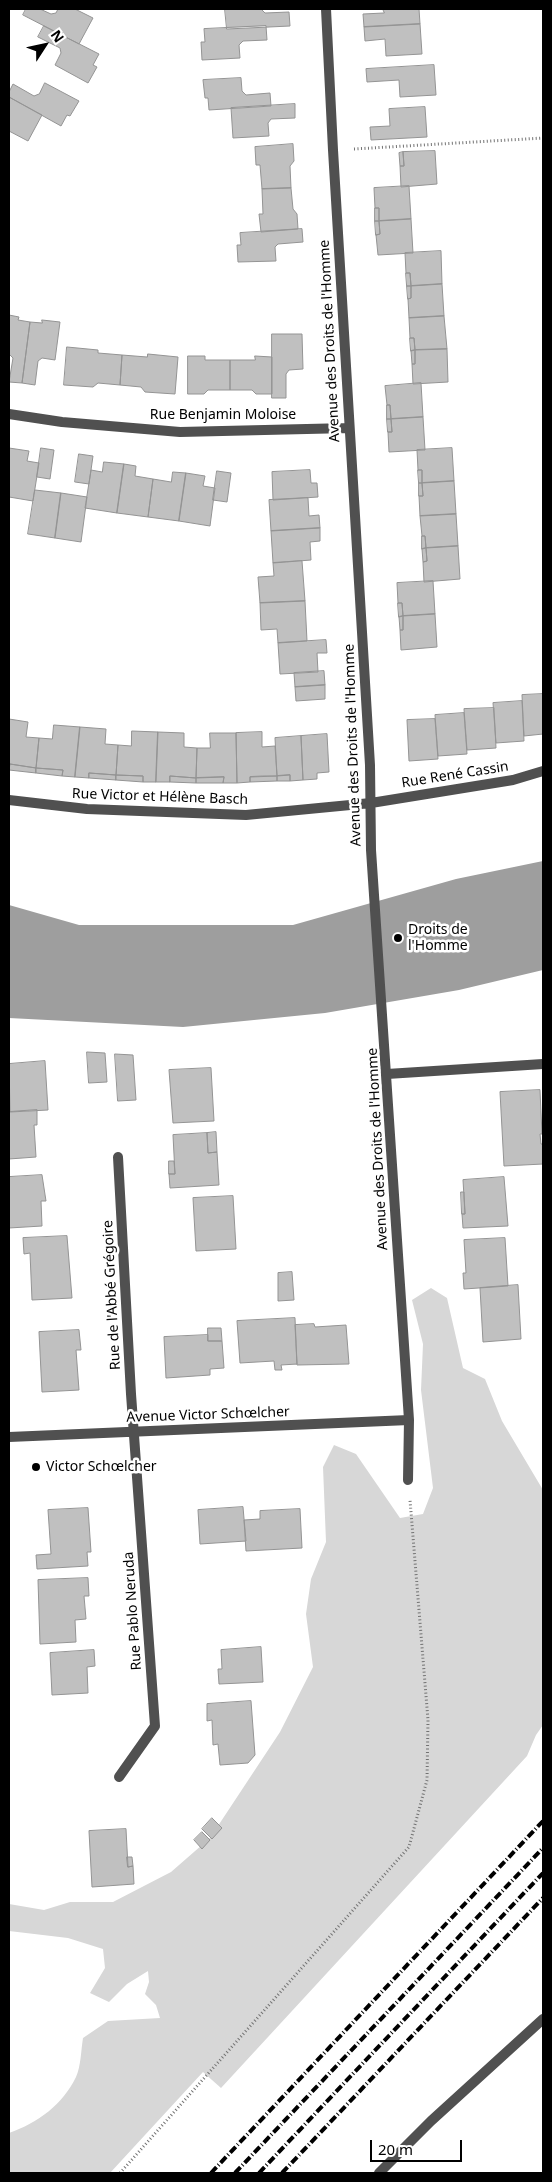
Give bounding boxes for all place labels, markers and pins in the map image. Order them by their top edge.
place label: Droits de l'Homme [408,922,468,954]
marker: Droits de l'Homme [392,932,404,944]
place label: Victor Schœlcher [46,1459,157,1475]
marker: Victor Schœlcher [30,1461,42,1473]

